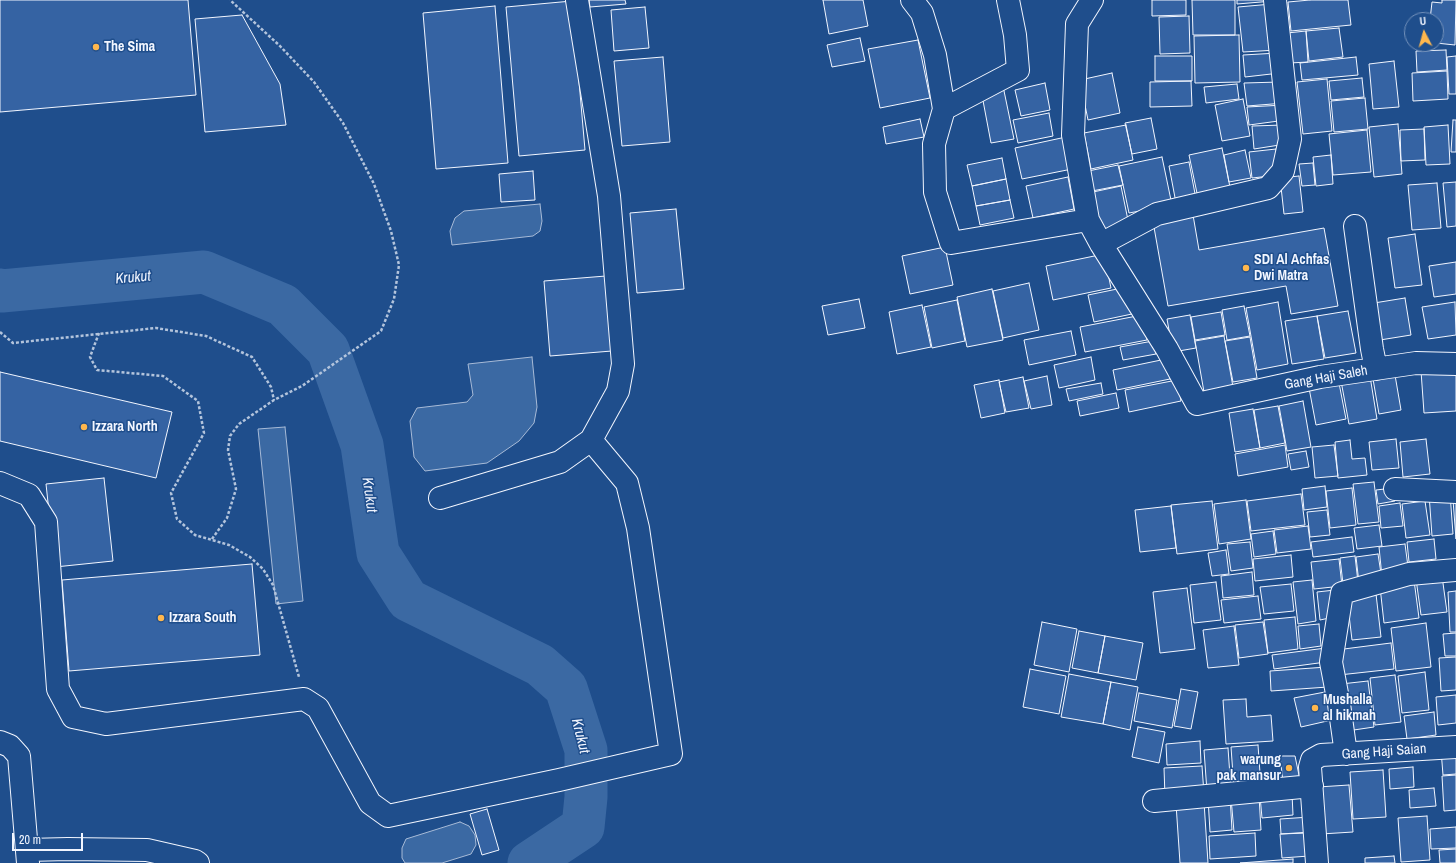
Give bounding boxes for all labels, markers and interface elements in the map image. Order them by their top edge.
north arrow [1404,12,1444,52]
text: U [1419,14,1427,28]
place label: The Sima [104,39,155,55]
marker: The Sima [91,42,101,52]
place label: SDI Al Achfas Dwi Matra [1254,252,1329,284]
marker: SDI Al Achfas Dwi Matra [1241,263,1251,273]
water label: Krukut [115,267,151,289]
street label: Gang Haji Saleh [1283,362,1369,394]
place label: Izzara North [92,419,158,435]
marker: Izzara North [79,422,89,432]
water label: Krukut [358,476,380,514]
place label: Izzara South [169,610,237,626]
marker: Izzara South [156,613,166,623]
place label: Mushalla al hikmah [1323,692,1376,724]
marker: Mushalla al hikmah [1310,703,1320,713]
water label: Krukut [567,717,593,755]
street label: Gang Haji Saian [1341,741,1427,763]
place label: warung pak mansur [1217,752,1281,784]
marker: warung pak mansur [1284,763,1294,773]
scale bar [14,825,85,851]
text: 20 m [19,832,41,848]

